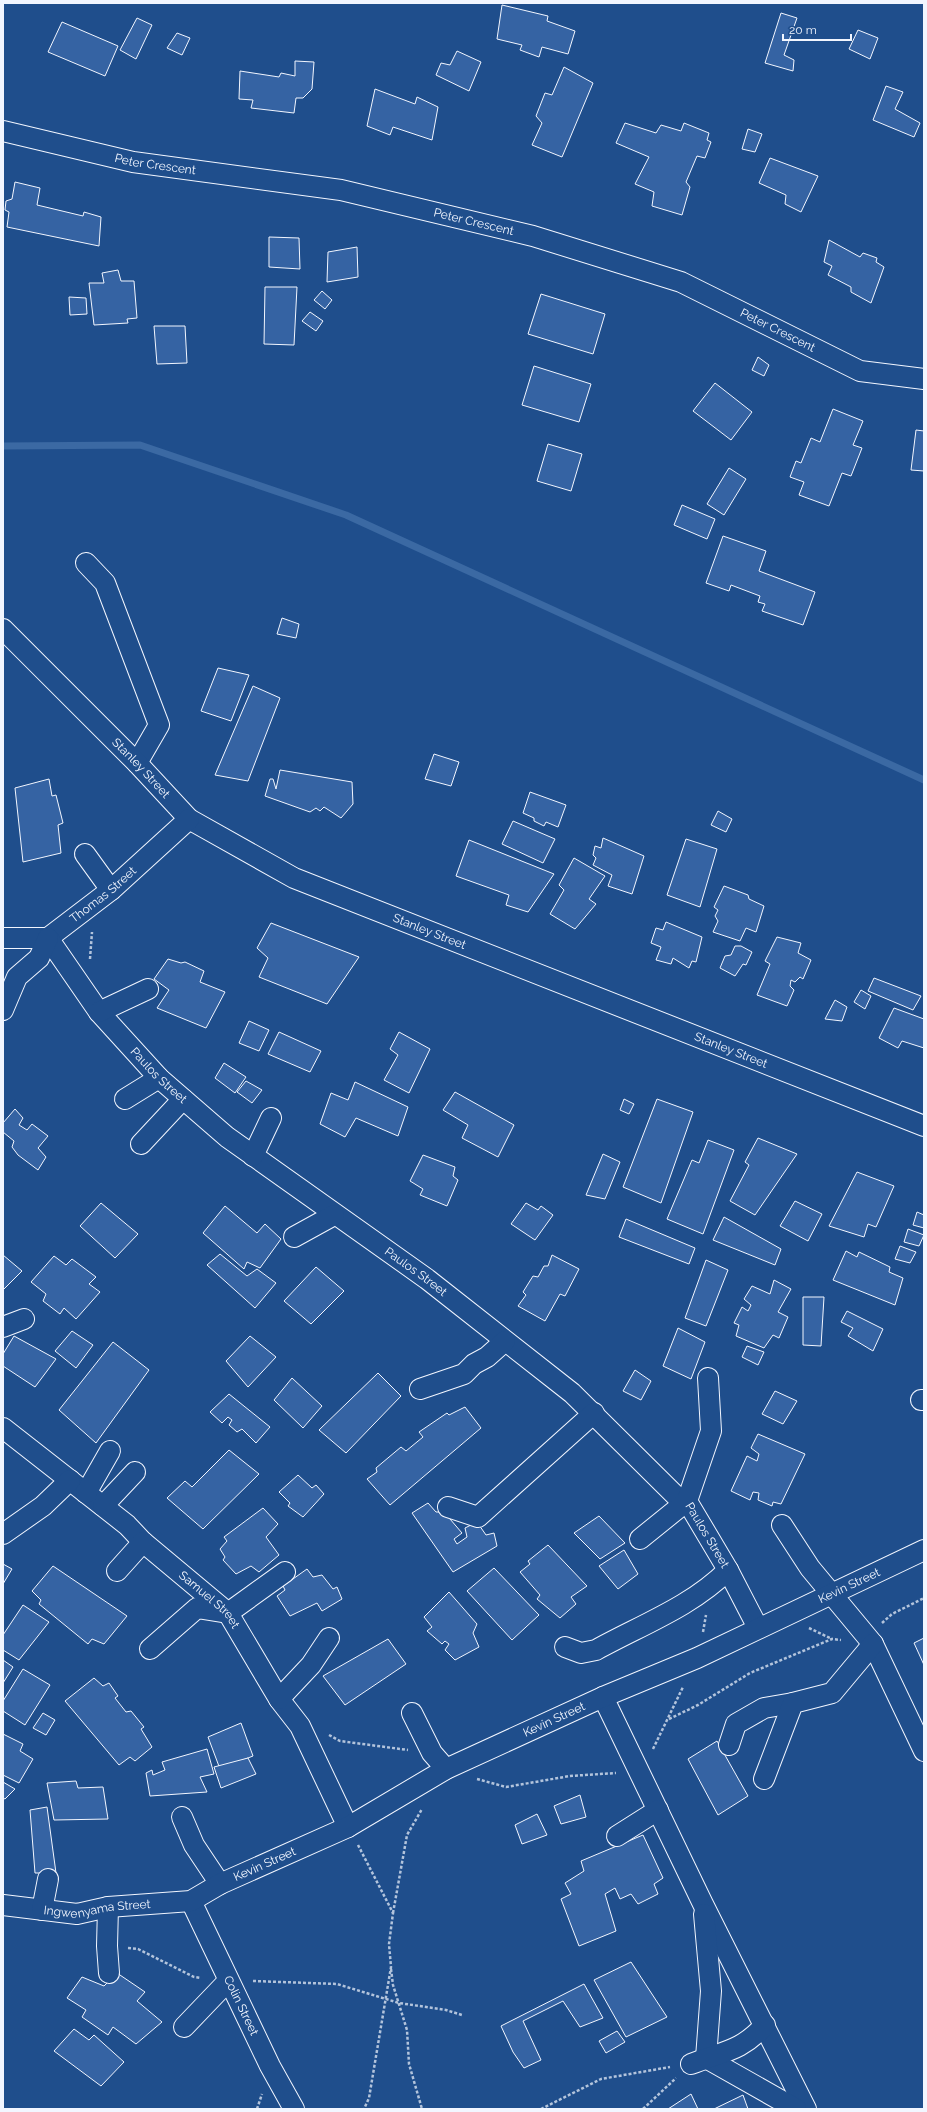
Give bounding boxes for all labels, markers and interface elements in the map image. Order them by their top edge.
scale bar [783,16,851,42]
text: 20 m [789,23,817,37]
street label: Peter Crescent [113,151,197,177]
street label: Peter Crescent [432,205,515,238]
street label: Peter Crescent [738,306,818,355]
street label: Stanley Street [109,735,173,801]
street label: Thomas Street [67,864,139,926]
street label: Stanley Street [391,911,468,952]
street label: Stanley Street [692,1029,770,1071]
street label: Paulos Street [128,1044,190,1106]
street label: Paulos Street [382,1244,450,1299]
street label: Paulos Street [682,1500,732,1570]
street label: Kevin Street [816,1565,882,1606]
street label: Samuel Street [176,1568,243,1631]
street label: Kevin Street [521,1699,587,1740]
street label: Kevin Street [231,1844,298,1884]
street label: Ingwenyama Street [43,1897,151,1921]
street label: Colin Street [221,1973,261,2038]

